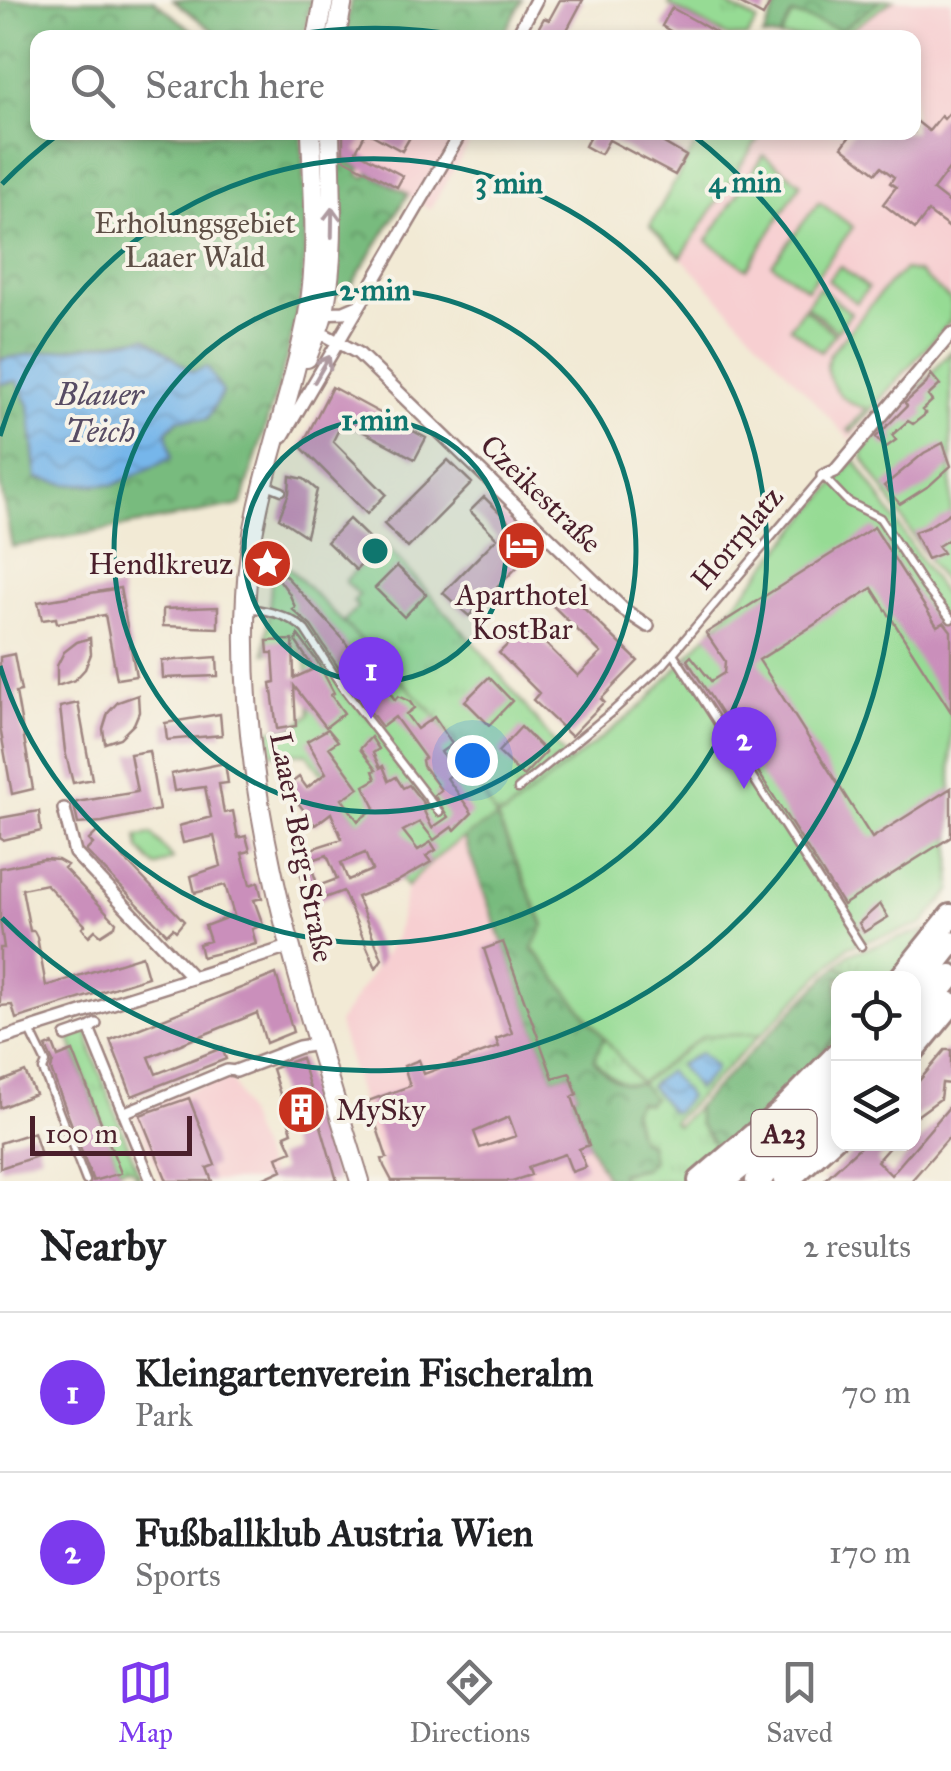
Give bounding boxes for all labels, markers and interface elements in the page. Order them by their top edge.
search box [30,30,921,140]
icon: search [65,58,120,113]
text: Search here [145,62,325,108]
text: 4 min [709,164,782,200]
text: 3 min [475,165,544,201]
park label: Erholungsgebiet Laaer Wald [94,205,296,275]
one-way arrow [322,206,342,238]
text: 2 min [340,272,411,308]
one-way arrow [312,354,332,384]
water label: Blauer Teich [54,375,145,451]
text: 1 min [341,402,410,438]
street label: Czeikestraße [473,427,609,561]
street label: Horrplatz [684,479,791,597]
hotel icon: Aparthotel KostBar [496,520,548,572]
centre of rings [357,533,393,569]
place icon: Hendlkreuz [242,538,294,590]
place label: Hendlkreuz [88,546,233,582]
place label: Aparthotel KostBar [454,577,589,647]
pin: 1 [338,636,404,719]
pin: 2 [712,706,776,789]
street label: Laaer-Berg-Straße [262,729,342,965]
your location [447,735,498,786]
map controls [831,971,921,1151]
button: locate [831,971,921,1061]
button: layers [831,1061,921,1151]
building icon: MySky [275,1084,327,1136]
place label: MySky [336,1092,426,1128]
road number: A23 [752,1110,816,1156]
scale bar [30,1111,192,1156]
text: 100 m [45,1116,118,1151]
text: Nearby [40,1220,165,1272]
text: 2 results [803,1227,911,1266]
text: Kleingartenverein Fischeralm [135,1350,593,1396]
text: 1 [66,1373,79,1412]
text: 70 m [842,1373,911,1412]
text: Park [135,1396,193,1435]
text: Fußballklub Austria Wien [135,1510,533,1556]
text: 2 [65,1533,80,1572]
text: 170 m [829,1533,911,1572]
text: Sports [135,1556,221,1595]
tab: Map [118,1655,173,1750]
tab: Directions [409,1655,530,1750]
tab: Saved [766,1655,833,1750]

